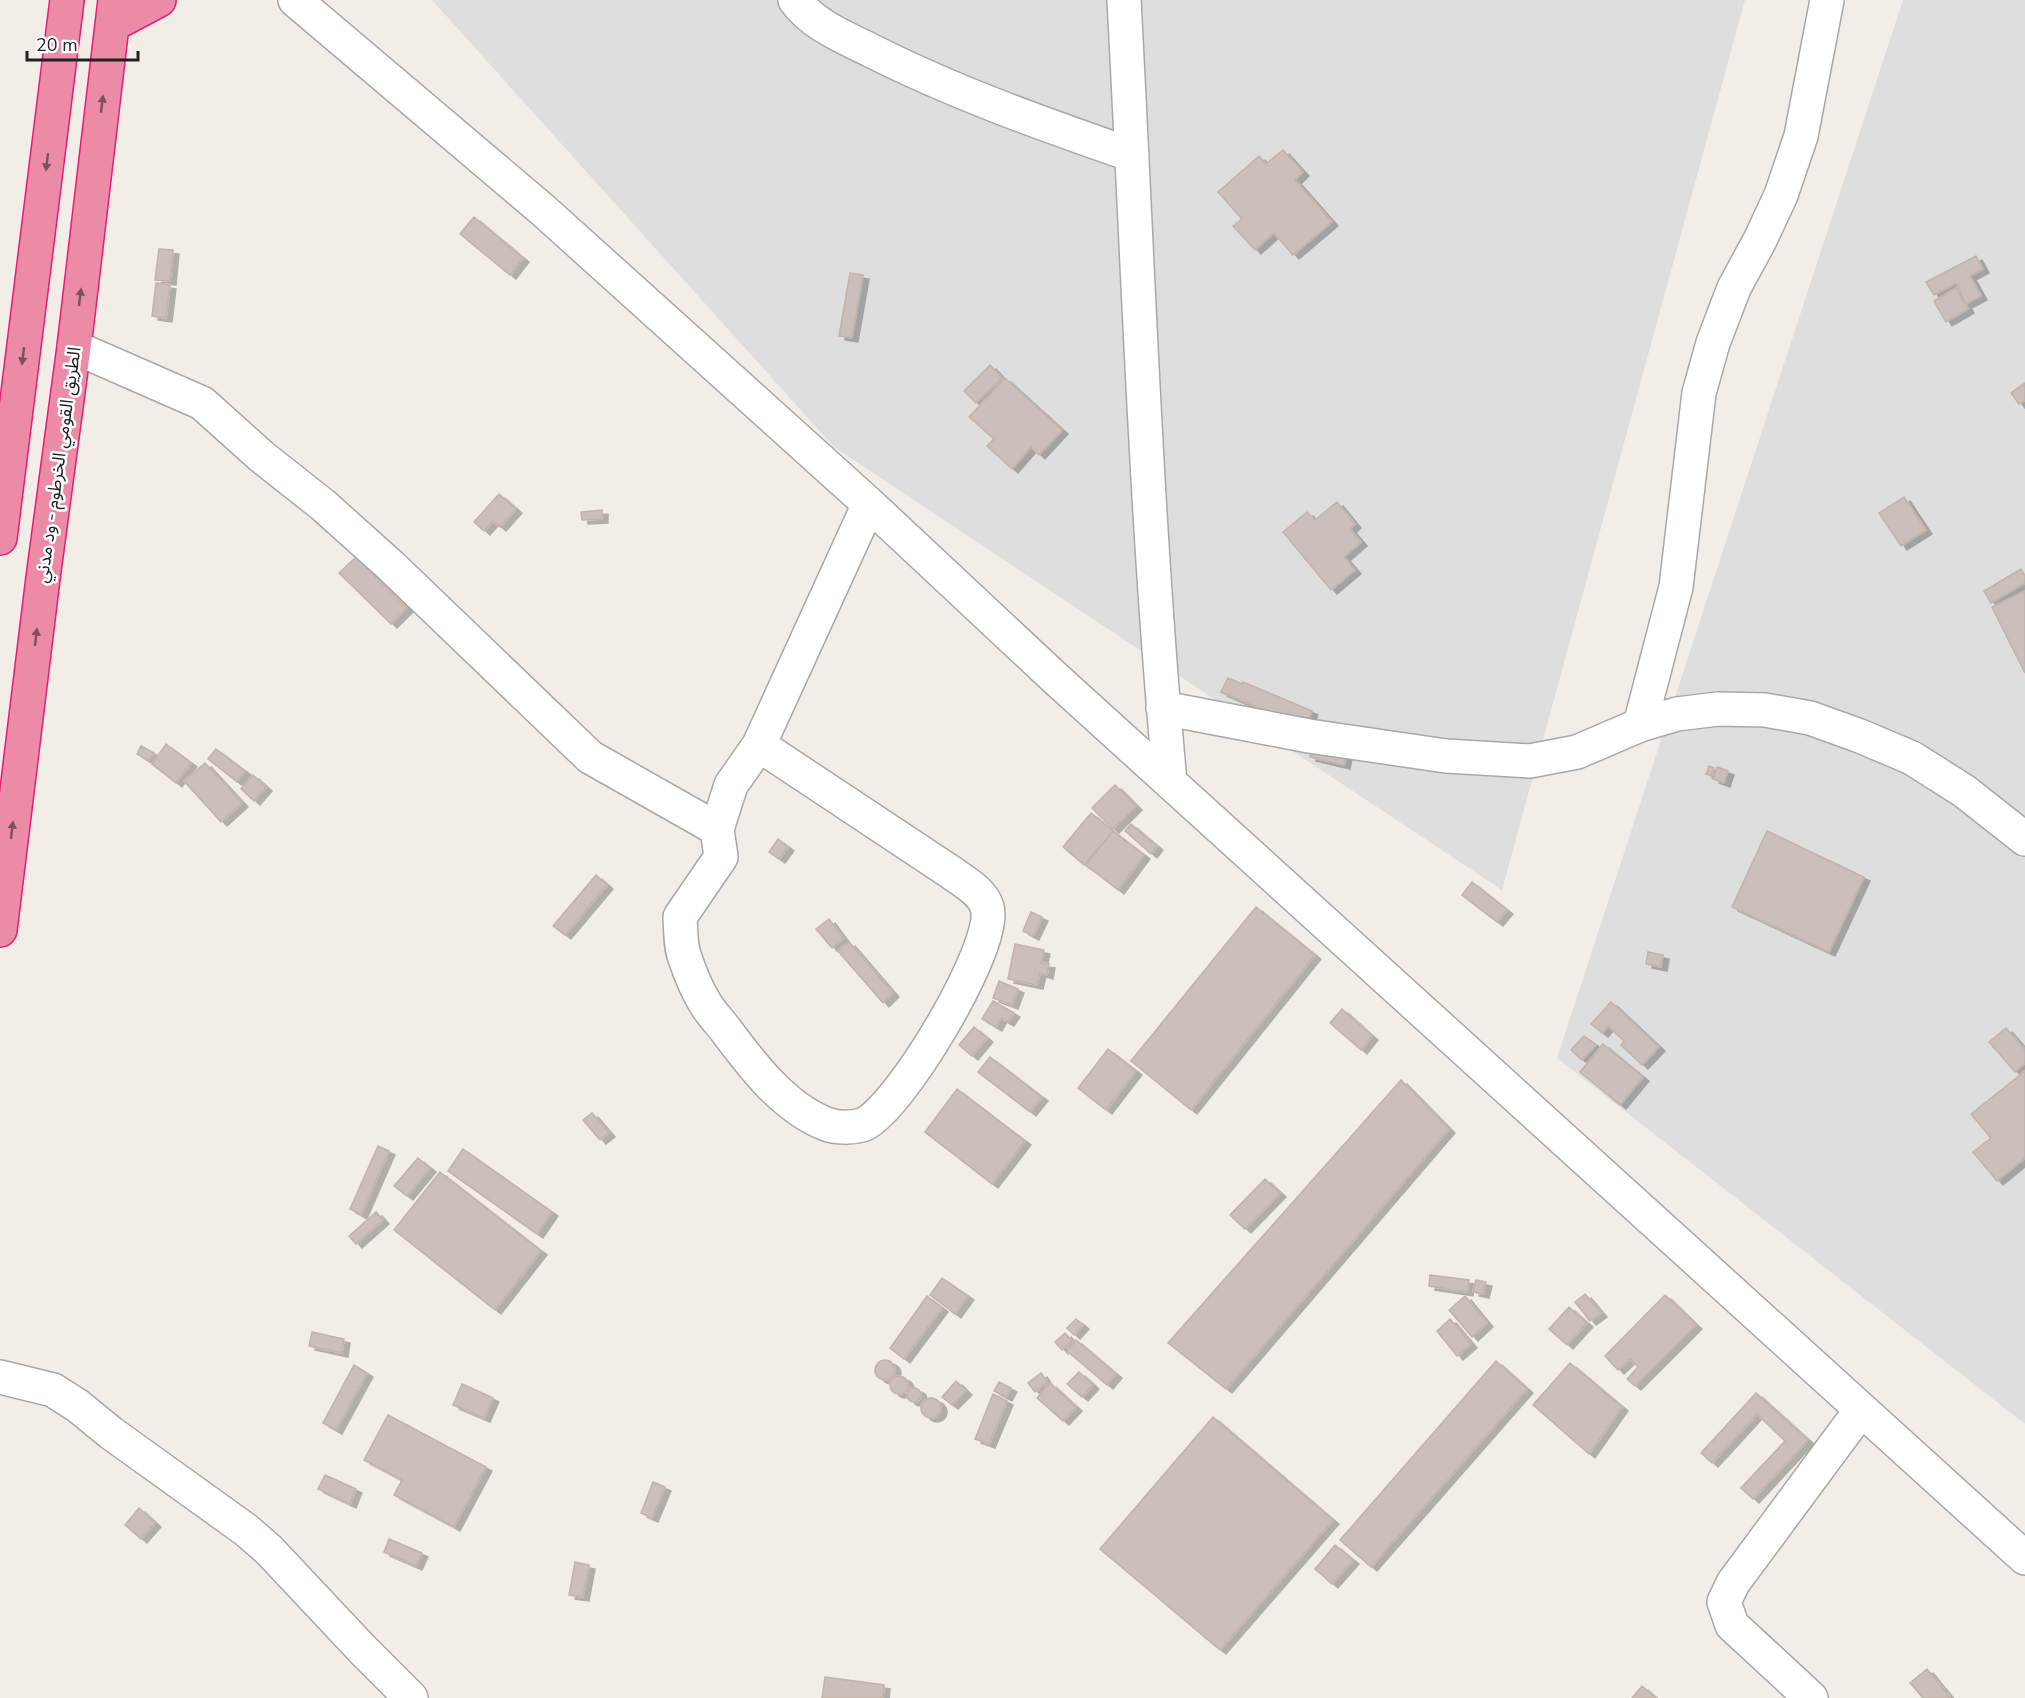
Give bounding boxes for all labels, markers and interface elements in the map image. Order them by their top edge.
scale bar [27,24,138,62]
text: 20 m [36,33,78,57]
one-way arrow [98,94,107,113]
one-way arrow [42,153,51,172]
one-way arrow [75,288,85,307]
street label: الطريق القومي الخرطوم - ود مدني [30,345,88,585]
one-way arrow [18,346,27,365]
one-way arrow [31,627,40,646]
one-way arrow [7,821,17,840]

